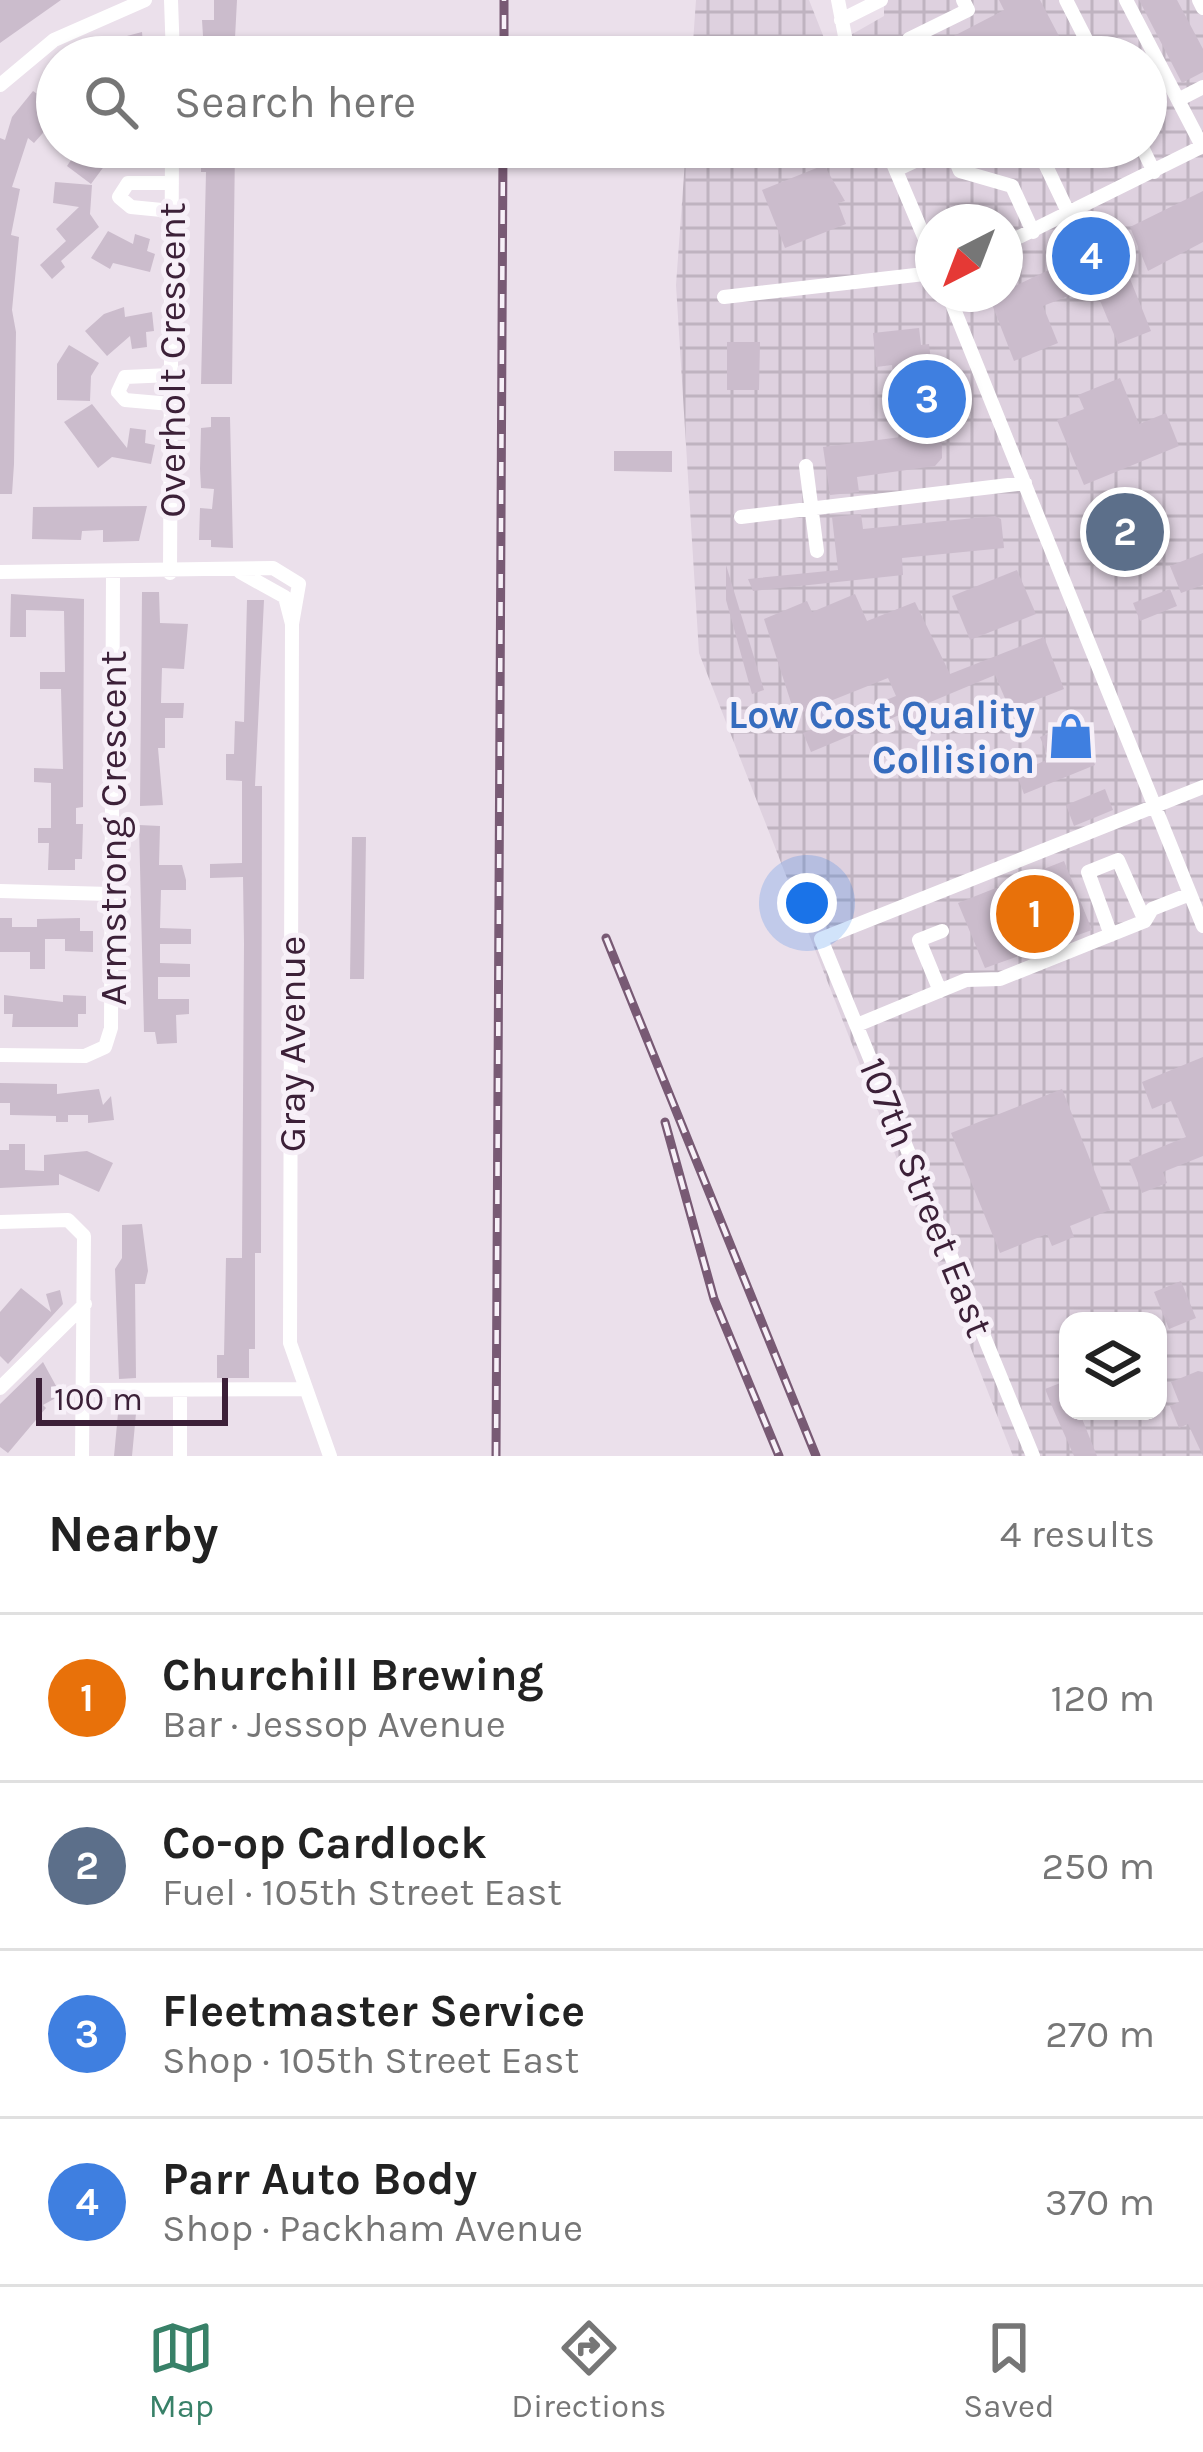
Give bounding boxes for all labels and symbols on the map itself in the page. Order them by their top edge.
street label: Overholt Crescent [149,202,195,518]
north arrow [915,204,1023,312]
pin: 4 [1052,211,1130,301]
pin: 3 [888,354,966,444]
pin: 2 [1086,487,1164,577]
street label: Armstrong Crescent [90,650,136,1006]
place label: Low Cost Quality Collision [728,692,1035,783]
shop icon: Low Cost Quality Collision [1046,711,1096,761]
pin: 1 [996,869,1074,959]
your location [777,873,837,933]
street label: Gray Avenue [269,936,315,1152]
street label: 107th Street East [849,1051,1003,1344]
scale bar [36,1372,228,1425]

